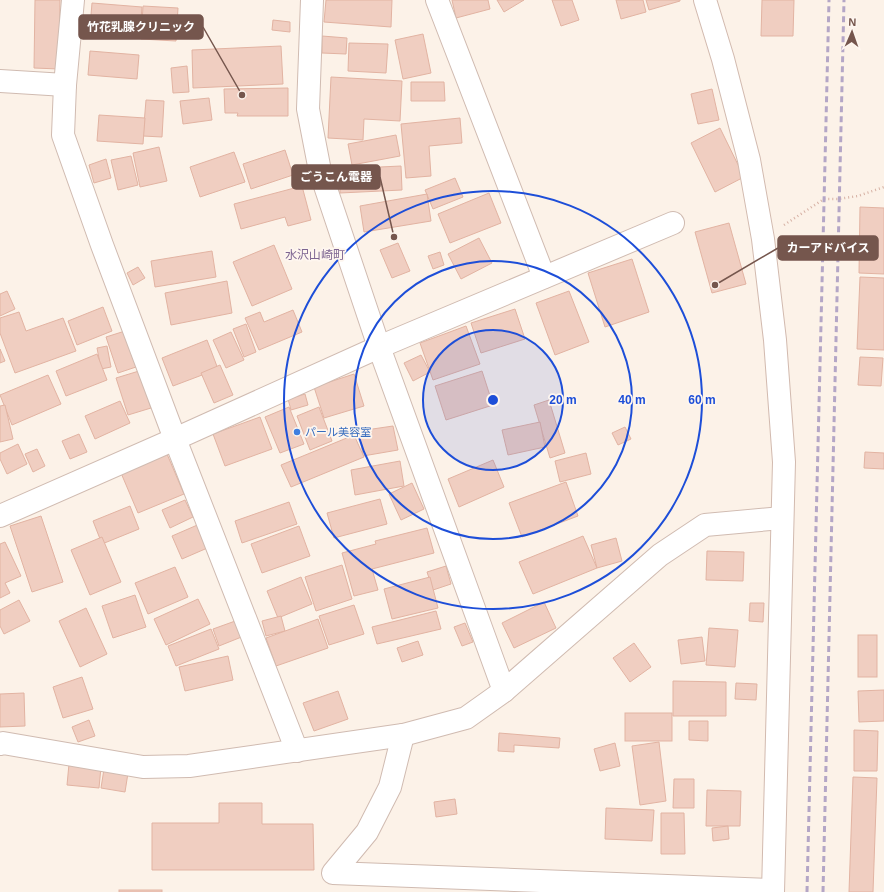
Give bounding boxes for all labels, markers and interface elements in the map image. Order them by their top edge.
north arrow [832,12,872,52]
callout: 竹花乳腺クリニック [79,15,203,39]
text: N [848,16,857,28]
text: 竹花乳腺クリニック [87,20,195,34]
callout: ごうこん電器 [292,165,380,189]
text: ごうこん電器 [300,170,373,184]
callout: カーアドバイス [778,236,878,260]
text: カーアドバイス [786,241,870,255]
district label: 水沢山崎町 [285,248,345,262]
centre of rings [486,393,500,407]
text: 20 m [549,393,577,407]
text: 40 m [618,393,646,407]
text: 60 m [688,393,716,407]
place label: パール美容室 [305,426,371,438]
marker: パール美容室 [292,427,302,437]

